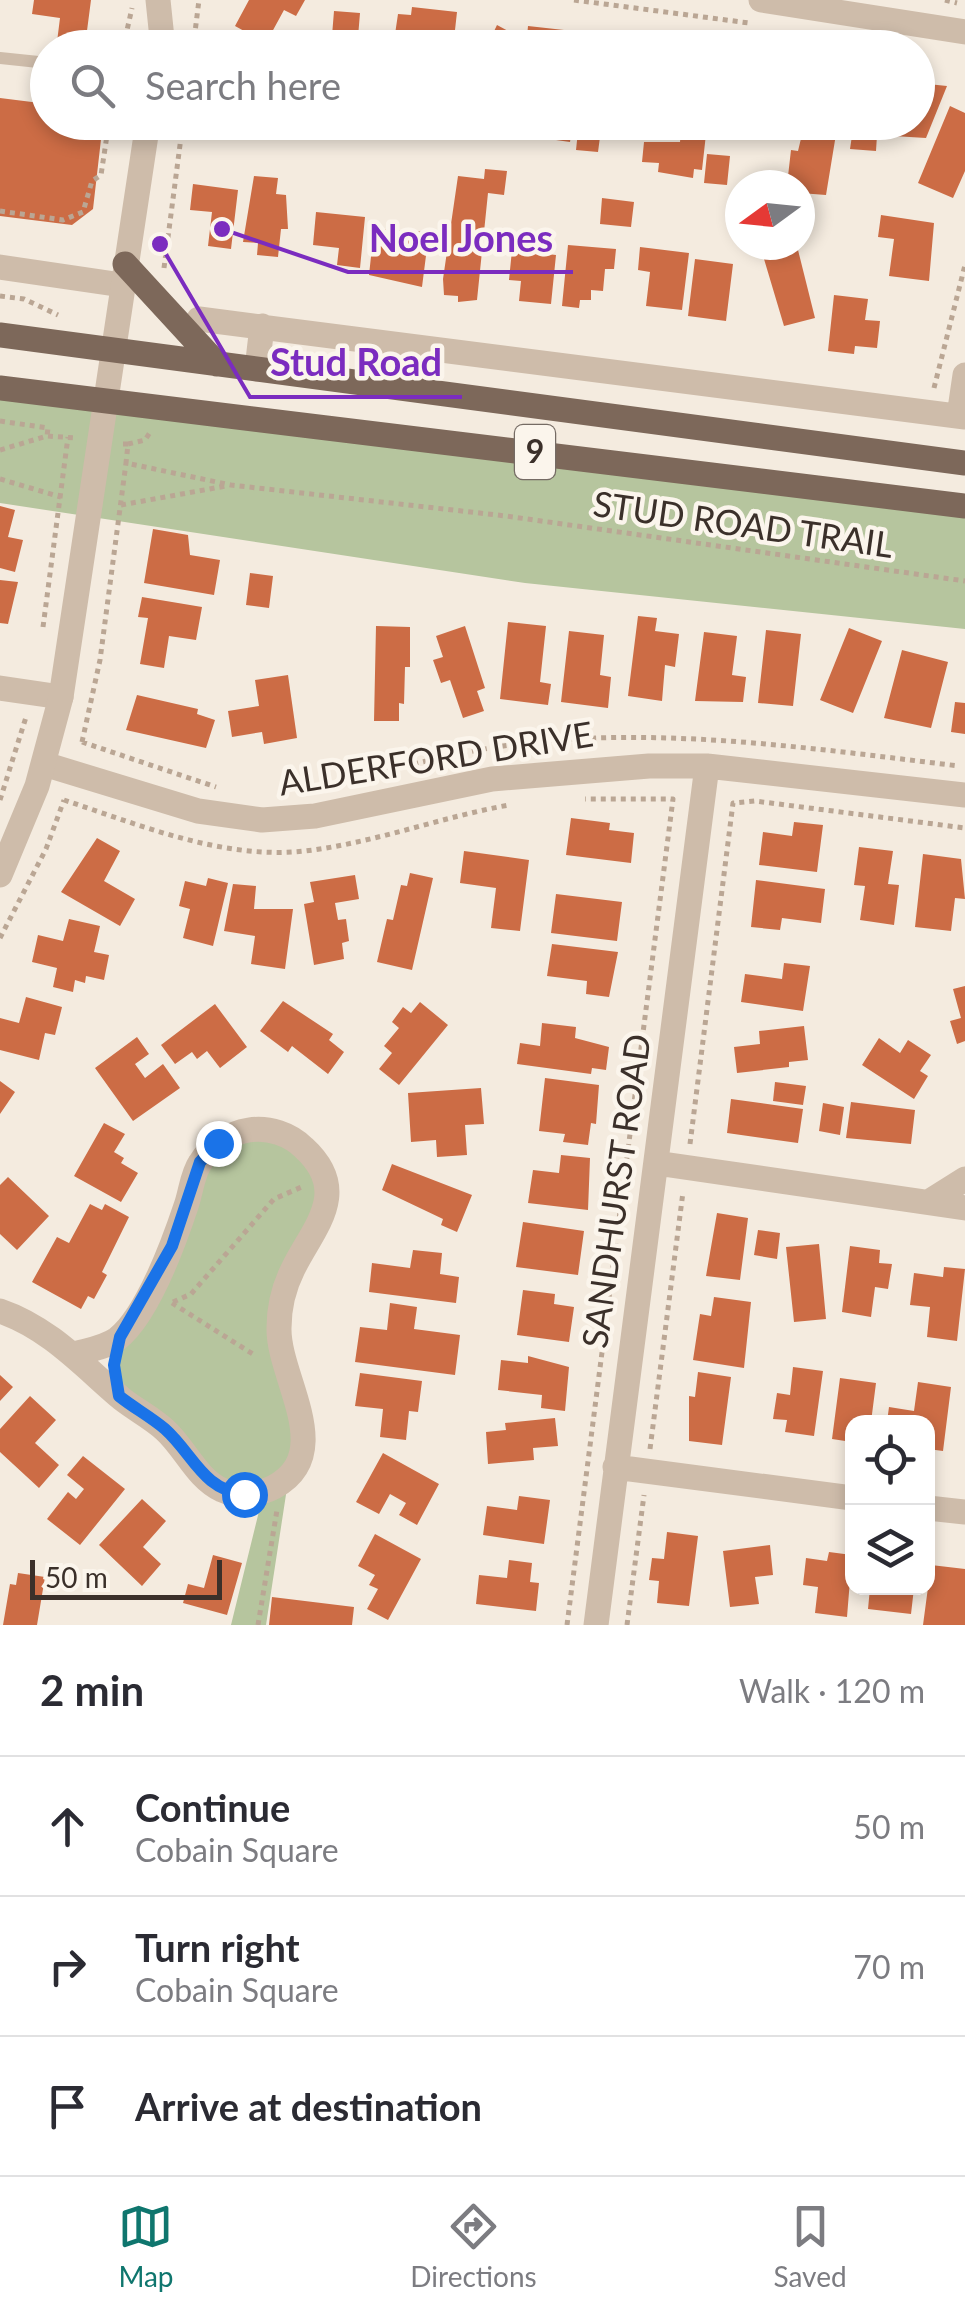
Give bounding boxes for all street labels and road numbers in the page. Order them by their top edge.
road number: 9 [515,425,555,479]
street label: STUD ROAD TRAIL [591,481,896,565]
street label: ALDERFORD DRIVE [275,711,596,803]
street label: SANDHURST ROAD [572,1031,658,1351]

